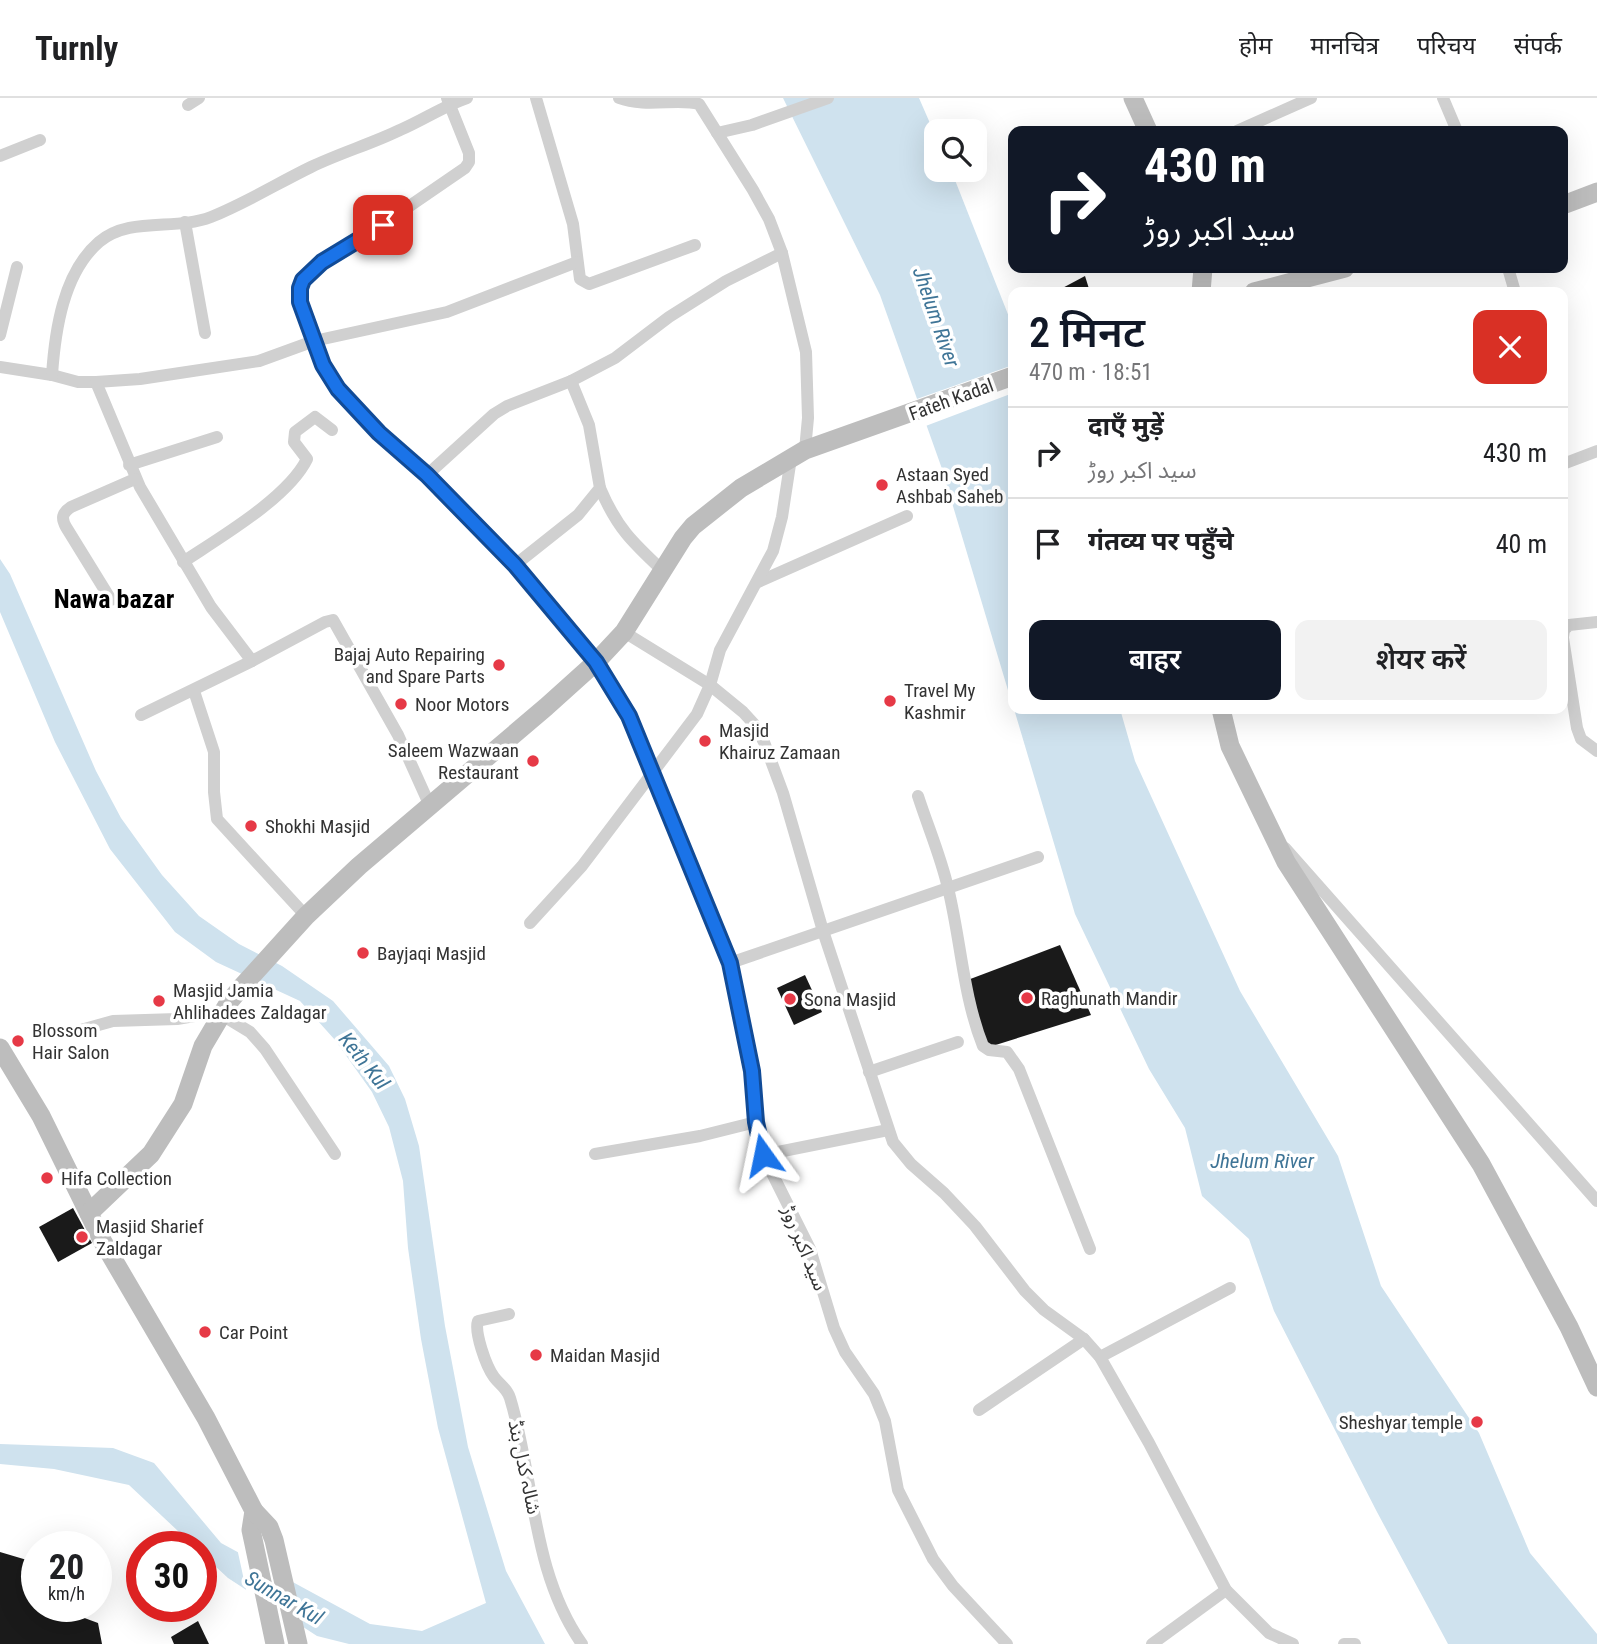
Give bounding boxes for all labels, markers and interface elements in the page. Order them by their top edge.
text: Turnly [35,29,118,68]
text: होम [1239,32,1272,60]
text: मानचित्र [1310,32,1379,60]
text: परिचय [1417,32,1476,60]
text: संपर्क [1514,32,1562,60]
map controls [924,119,987,182]
button: search [924,119,987,182]
text: 430 m [1144,137,1266,194]
icon: right [1029,154,1120,245]
pin [353,195,413,255]
icon: arrive [364,206,402,244]
text: سید اکبر روڑ [1144,210,1295,248]
water label: Jhelum River [908,264,964,371]
text: 2 मिनट [1029,308,1145,357]
button: close [1473,310,1547,384]
text: 470 m · 18:51 [1029,359,1153,386]
street label: Fateh Kadal [906,374,997,425]
text: दाएँ मुड़ें [1088,411,1164,441]
icon: right [1029,434,1067,472]
text: 430 m [1483,438,1547,468]
text: سید اکبر روڑ [1088,457,1197,484]
place label: Astaan Syed Ashbab Saheb [896,463,1003,508]
marker: Astaan Syed Ashbab Saheb [874,477,890,493]
icon: arrive [1029,525,1067,563]
text: गंतव्य पर पहुँचे [1088,526,1234,556]
text: 40 m [1496,529,1547,559]
district label: Nawa bazar [54,584,175,614]
button: बाहर [1029,620,1281,700]
button: शेयर करें [1295,620,1547,700]
place label: Bajaj Auto Repairing and Spare Parts [334,643,485,688]
marker: Bajaj Auto Repairing and Spare Parts [491,657,507,673]
place label: Travel My Kashmir [904,679,976,724]
place label: Noor Motors [415,693,509,716]
marker: Travel My Kashmir [882,693,898,709]
marker: Noor Motors [393,696,409,712]
place label: Masjid Khairuz Zamaan [719,719,840,764]
marker: Masjid Khairuz Zamaan [697,733,713,749]
place label: Saleem Wazwaan Restaurant [388,739,519,784]
marker: Saleem Wazwaan Restaurant [525,753,541,769]
place label: Shokhi Masjid [265,815,370,838]
marker: Shokhi Masjid [243,818,259,834]
place label: Bayjaqi Masjid [377,942,486,965]
marker: Bayjaqi Masjid [355,945,371,961]
place label: Masjid Jamia Ahlihadees Zaldagar [173,979,327,1024]
place label: Raghunath Mandir [1041,987,1178,1010]
place label: Sona Masjid [804,988,896,1011]
marker: Raghunath Mandir [1019,990,1035,1006]
marker: Sona Masjid [782,991,798,1007]
marker: Masjid Jamia Ahlihadees Zaldagar [151,993,167,1009]
place label: Blossom Hair Salon [32,1019,109,1064]
water label: Keth Kul [334,1028,394,1095]
marker: Blossom Hair Salon [10,1033,26,1049]
position arrow [726,1118,800,1192]
water label: Jhelum River [1210,1149,1315,1173]
place label: Hifa Collection [61,1167,172,1190]
marker: Hifa Collection [39,1170,55,1186]
street label: سید اکبر روڑ [777,1201,832,1294]
place label: Masjid Sharief Zaldagar [96,1215,204,1260]
marker: Masjid Sharief Zaldagar [74,1229,90,1245]
place label: Car Point [219,1321,288,1344]
marker: Car Point [197,1324,213,1340]
place label: Maidan Masjid [550,1344,660,1367]
marker: Maidan Masjid [528,1347,544,1363]
place label: Sheshyar temple [1339,1411,1463,1434]
marker: Sheshyar temple [1469,1414,1485,1430]
street label: شالہ کدل بنڈ [503,1418,546,1516]
speed limit sign: 30 [126,1531,217,1622]
text: 20 [49,1547,84,1588]
water label: Sunnar Kul [241,1566,328,1630]
text: km/h [48,1583,85,1604]

